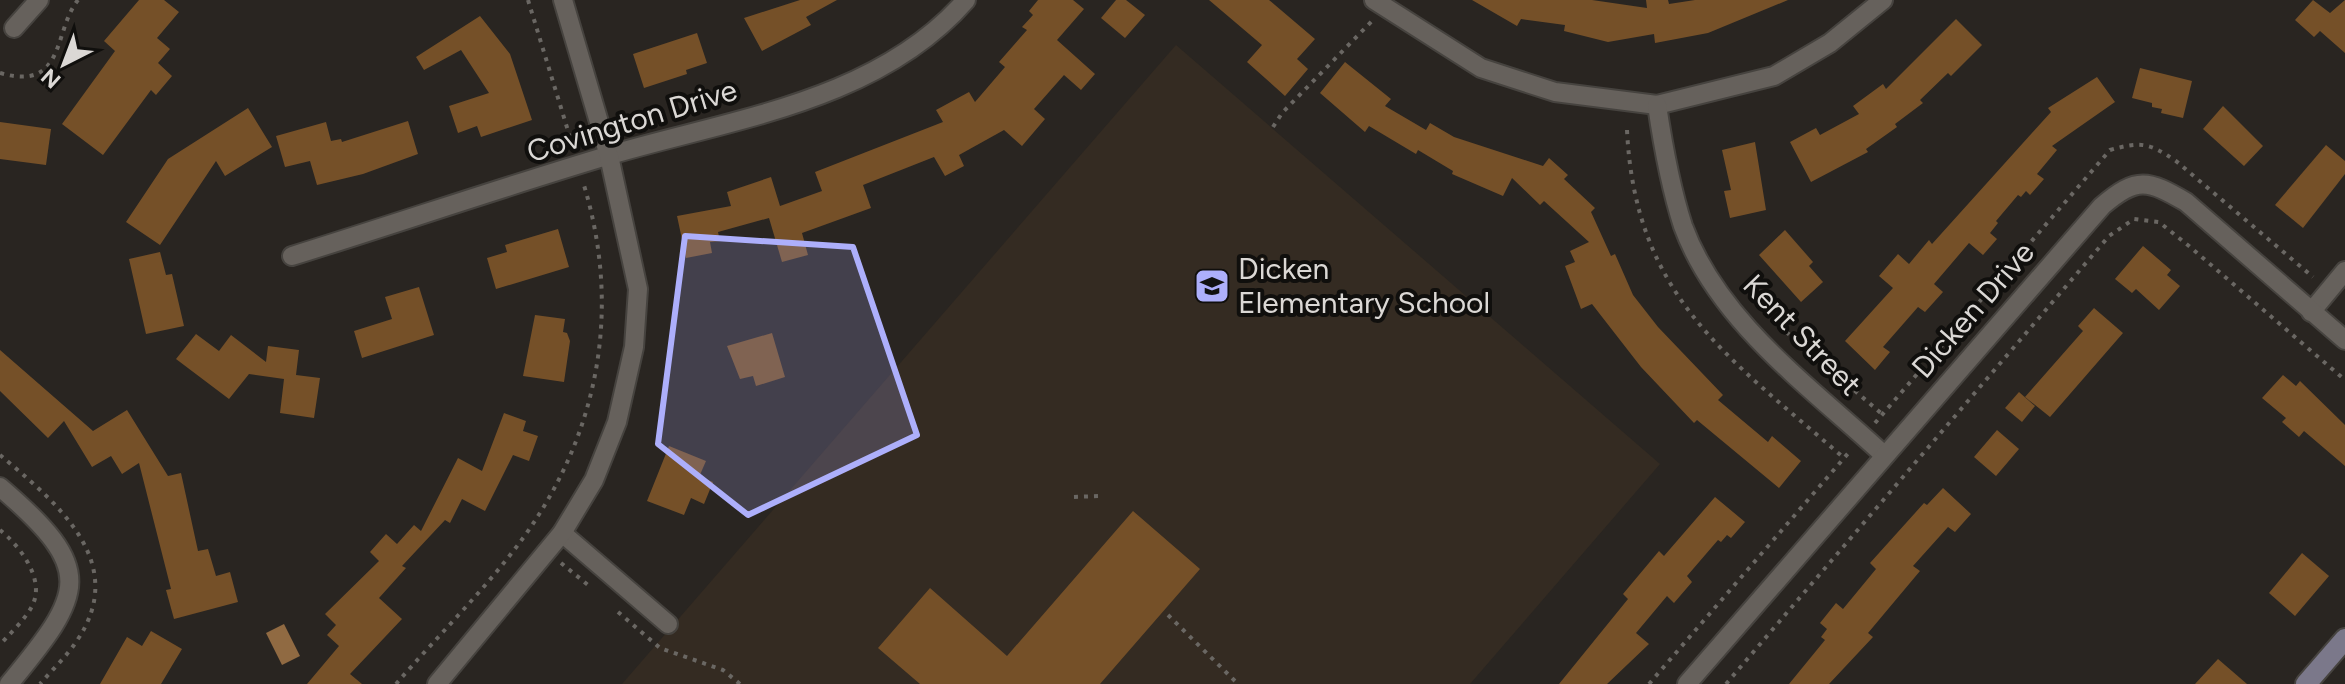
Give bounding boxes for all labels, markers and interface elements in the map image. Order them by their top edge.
north arrow [24,24,104,104]
text: N [36,63,66,94]
street label: Covington Drive [522,71,741,170]
street label: Dicken Drive [1904,234,2042,385]
place label: Dicken Elementary School [1238,250,1490,321]
street label: Kent Street [1736,266,1869,403]
school or university icon: Dicken Elementary School [1193,267,1231,305]

